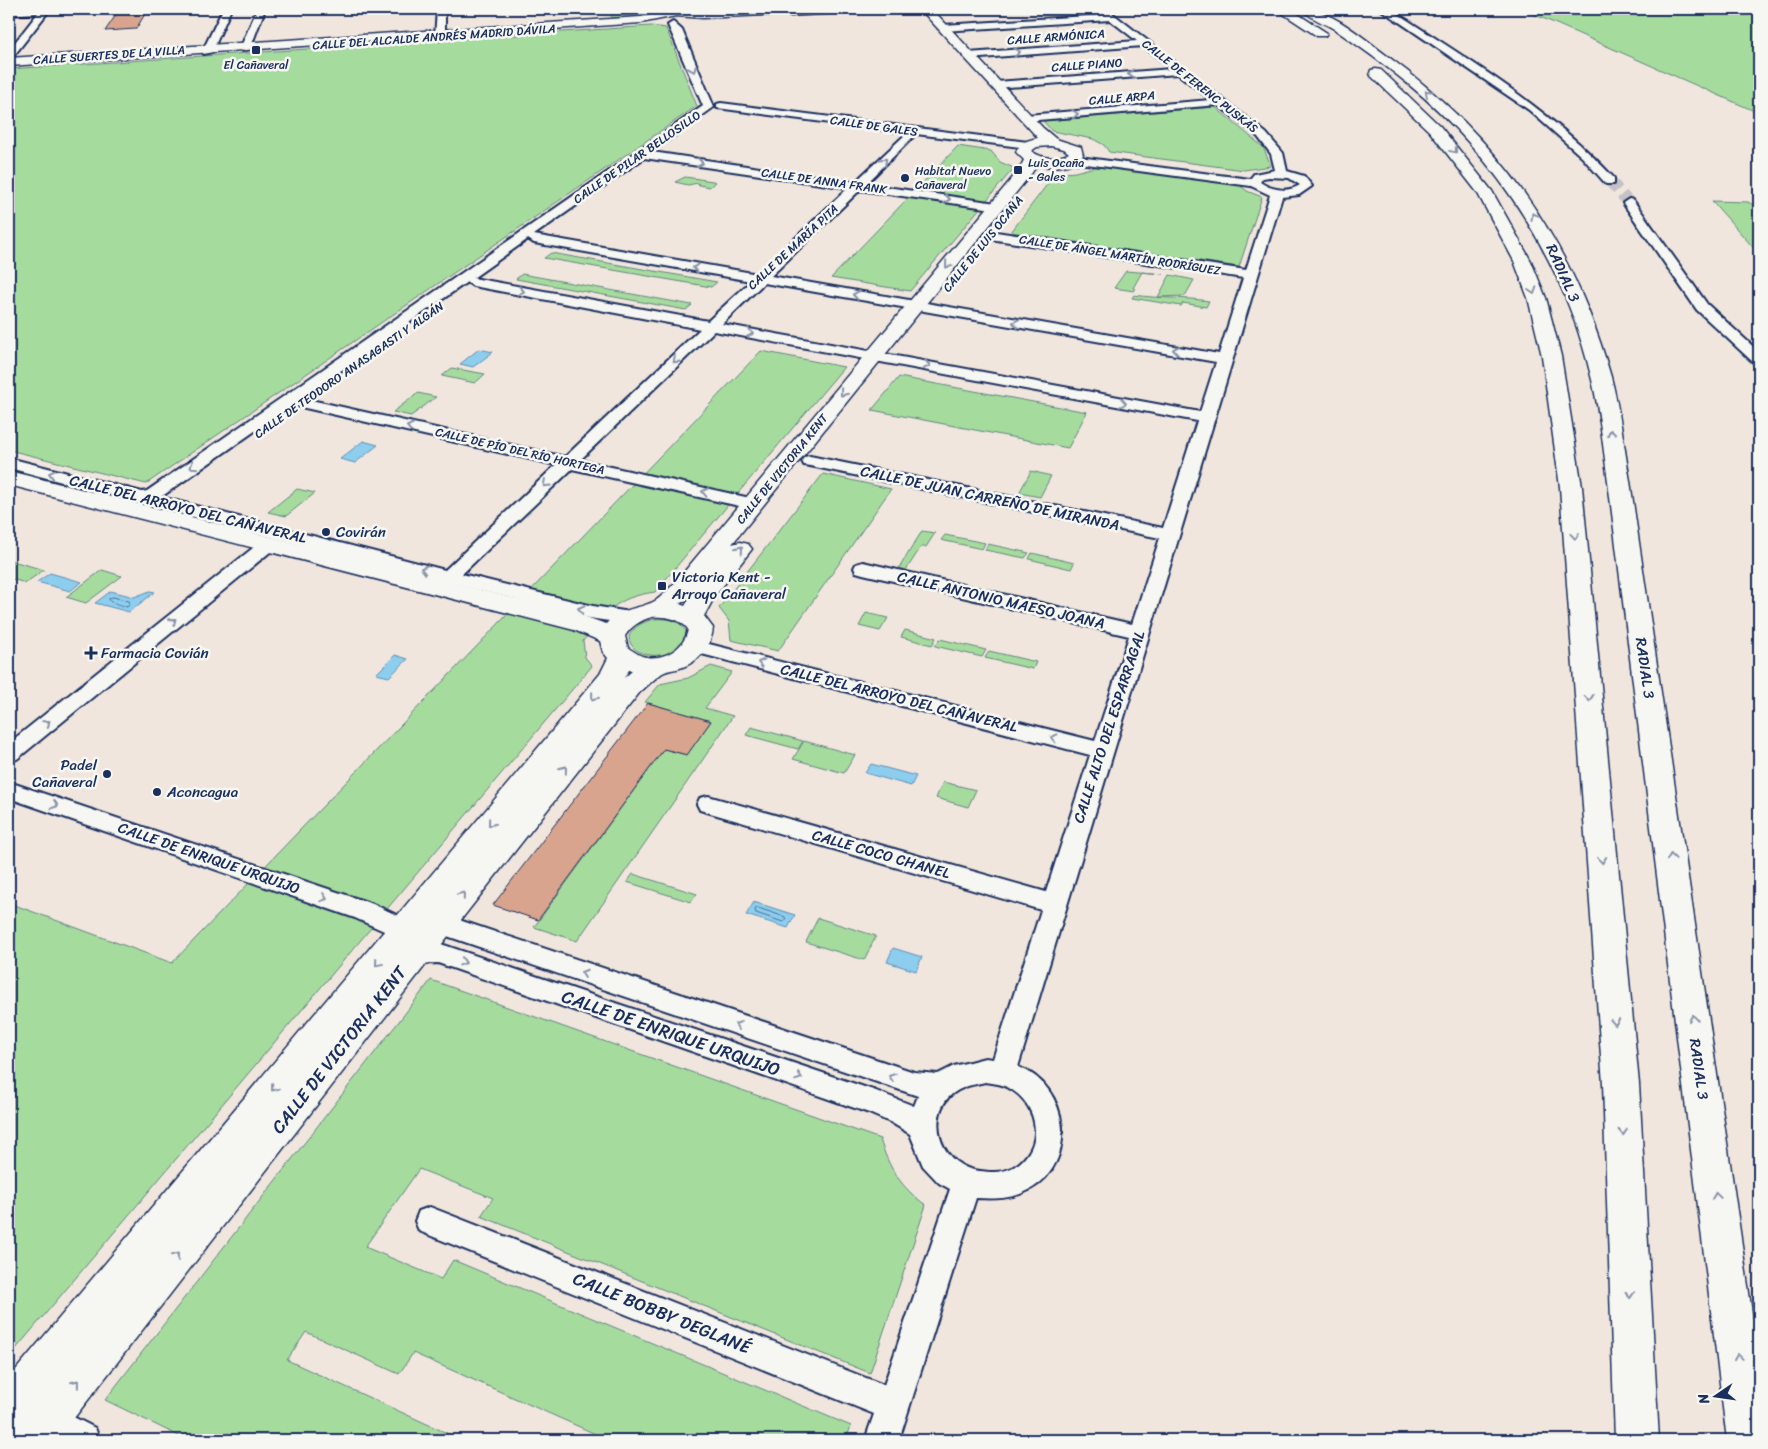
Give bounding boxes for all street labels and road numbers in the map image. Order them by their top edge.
street label: CALLE DEL ALCALDE ANDRÉS MADRID DÁVILA [312,18,556,56]
street label: CALLE ARMÓNICA [1006,23,1106,51]
street label: CALLE DE FERENC PUSKÁS [1137,33,1263,139]
street label: CALLE SUERTES DE LA VILLA [33,39,186,71]
street label: CALLE PIANO [1051,52,1124,78]
street label: CALLE ARPA [1088,84,1156,112]
street label: CALLE DE PILAR BELLOSILLO [568,104,706,210]
street label: CALLE DE GALES [829,109,920,143]
street label: CALLE DE ANNA FRANK [760,161,889,201]
street label: CALLE DE LUIS OCAÑA [937,191,1029,297]
street label: CALLE DE MARÍA PITA [742,199,844,295]
street label: CALLE DE ÁNGEL MARTÍN RODRÍGUEZ [1018,228,1223,282]
street label: RADIAL 3 [1539,240,1587,306]
street label: CALLE DE TEODORO ANASAGASTI Y ALGÁN [249,295,449,444]
street label: CALLE DE VICTORIA KENT [730,408,834,529]
street label: CALLE DE PÍO DEL RÍO HORTEGA [433,421,607,481]
street label: CALLE DE JUAN CARREÑO DE MIRANDA [858,458,1122,538]
street label: CALLE DEL ARROYO DEL CAÑAVERAL [67,467,309,551]
street label: CALLE ANTONIO MAESO JOANA [895,563,1107,637]
street label: CALLE ALTO DEL ESPARRAGAL [1066,627,1152,827]
street label: RADIAL 3 [1628,636,1662,700]
street label: CALLE DEL ARROYO DEL CAÑAVERAL [778,656,1020,740]
street label: CALLE DE ENRIQUE URQUIJO [114,815,304,902]
street label: CALLE COCO CHANEL [809,822,953,886]
street label: CALLE DE VICTORIA KENT [263,958,416,1141]
street label: CALLE DE ENRIQUE URQUIJO [557,981,785,1085]
street label: RADIAL 3 [1682,1037,1716,1101]
street label: CALLE BOBBY DEGLANÉ [568,1263,757,1364]

